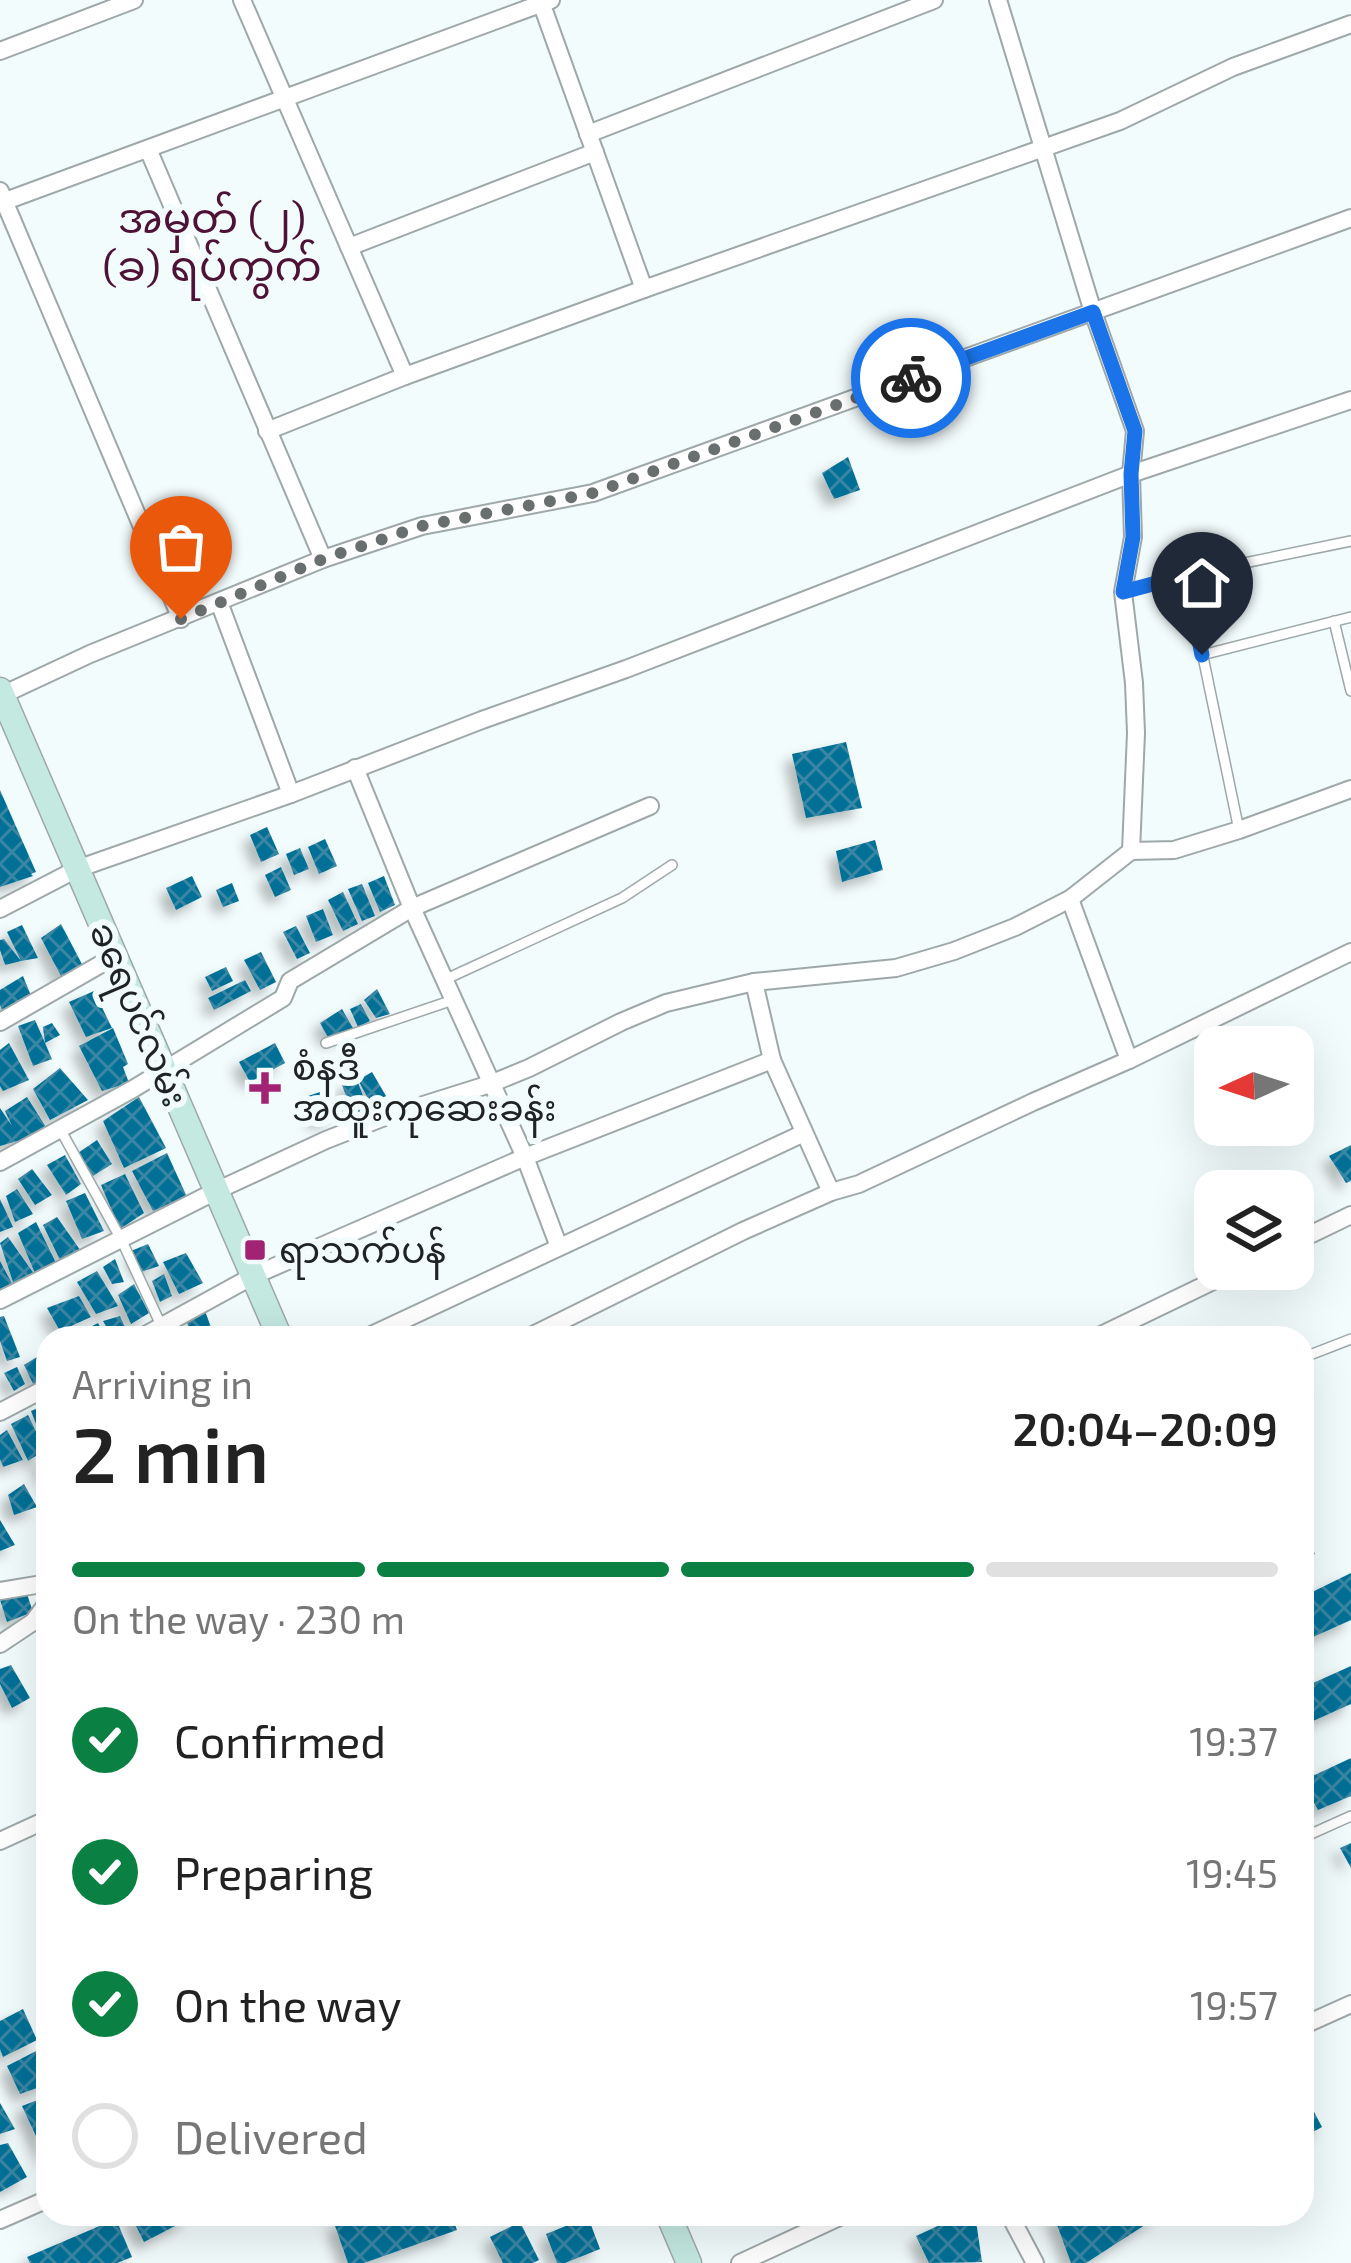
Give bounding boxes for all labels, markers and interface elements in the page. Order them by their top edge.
district label: အမှတ် (၂) (ခ) ရပ်ကွက် [102,191,322,301]
courier [851,318,971,438]
icon: bike [878,345,944,411]
pin [130,496,232,619]
icon: bag [148,514,214,580]
pin [1151,532,1253,655]
icon: home [1169,550,1235,616]
street label: ခရေပင်လမ်း [73,914,199,1116]
north arrow [1194,1026,1314,1146]
map controls [1194,1026,1314,1290]
place label: စံနဒီ အထူးကုဆေးခန်း [292,1043,556,1138]
marker: စံနဒီ အထူးကုဆေးခန်း [249,1072,281,1104]
button: layers [1194,1170,1314,1290]
place label: ရာသက်ပန် [279,1226,446,1280]
marker: ရာသက်ပန် [242,1237,268,1263]
text: Arriving in [72,1360,253,1407]
text: 20:04–20:09 [1012,1401,1278,1455]
text: 2 min [72,1405,269,1499]
text: On the way · 230 m [72,1595,405,1642]
icon: check [72,1707,138,1773]
text: Confirmed [174,1713,386,1767]
text: 19:37 [1189,1717,1278,1764]
icon: check [72,1839,138,1905]
text: Preparing [174,1845,373,1899]
text: 19:45 [1186,1849,1278,1896]
icon: check [72,1971,138,2037]
text: On the way [174,1977,401,2031]
text: 19:57 [1190,1981,1278,2028]
text: Delivered [174,2109,368,2163]

